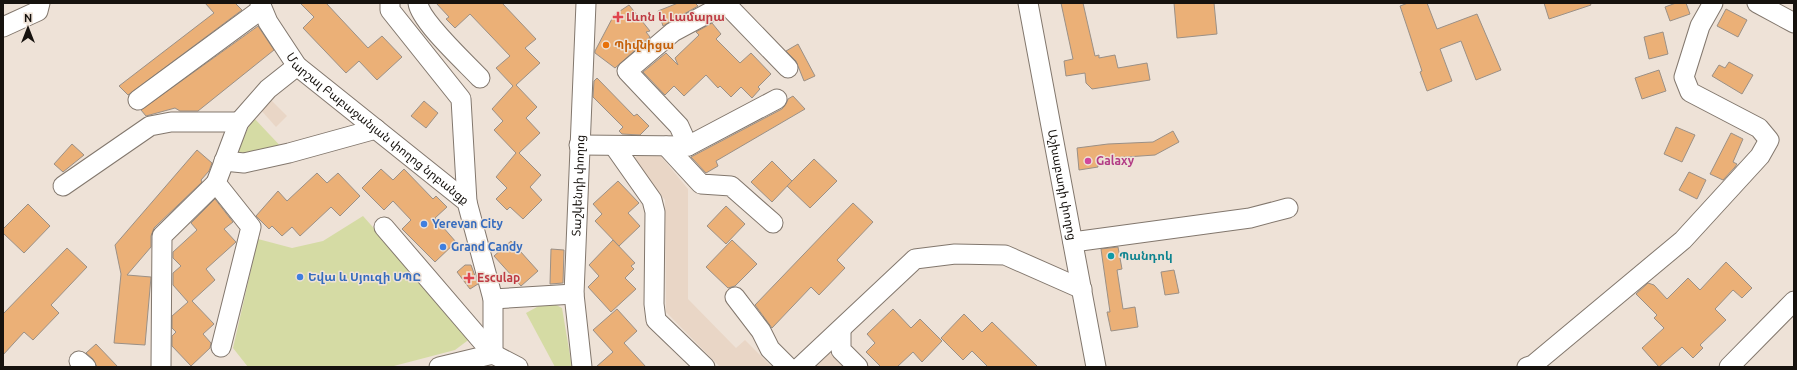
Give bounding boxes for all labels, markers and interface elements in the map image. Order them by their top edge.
north arrow [8,8,48,48]
place label: Լևոն և Լամարա [626,10,725,24]
text: N [24,12,32,24]
marker: Լևոն և Լամարա [613,12,623,22]
place label: Պիվնիցա [614,38,674,52]
marker: Պիվնիցա [601,40,611,50]
street label: Մարշալ Բաբաջանյան փողոց նրբանցք [284,50,471,208]
street label: Աշխաբադի փողոց [1046,128,1079,241]
street label: Տաշկենդի փողոց [569,134,588,237]
place label: Galaxy [1096,154,1135,167]
marker: Galaxy [1083,156,1093,166]
place label: Yerevan City [432,217,503,230]
marker: Yerevan City [419,219,429,229]
place label: Grand Candy [451,240,523,253]
marker: Grand Candy [438,242,448,252]
place label: Պանդոկ [1119,249,1173,263]
marker: Պանդոկ [1106,251,1116,261]
place label: Եվա և Սյուզի ՍՊԸ [308,270,421,284]
place label: Esculap [477,271,520,284]
marker: Եվա և Սյուզի ՍՊԸ [295,272,305,282]
marker: Esculap [464,273,474,283]

